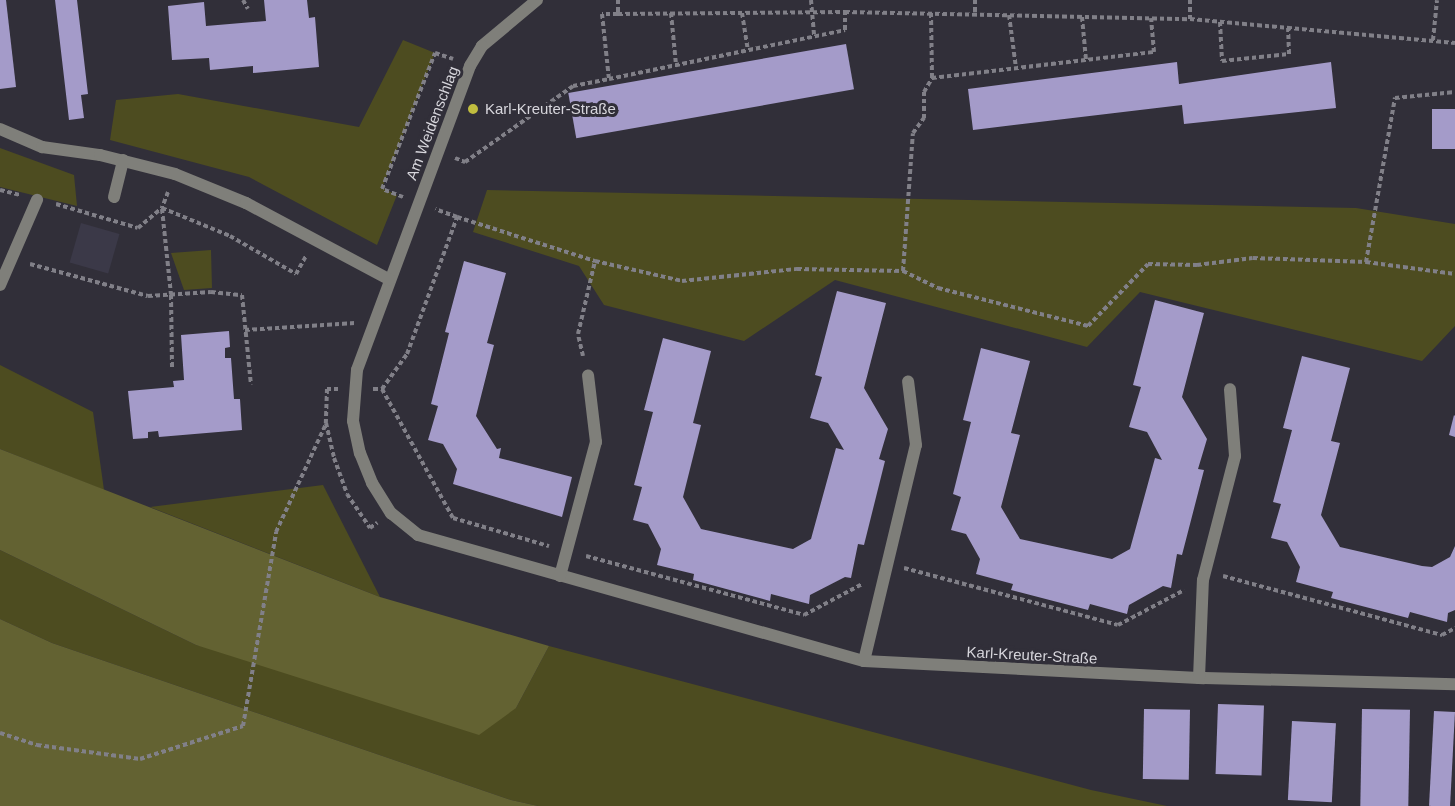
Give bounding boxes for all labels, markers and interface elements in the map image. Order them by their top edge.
street label: Am Weidenschlag [402,63,462,183]
place label: Karl-Kreuter-Straße [485,100,616,118]
marker: Karl-Kreuter-Straße [466,102,480,116]
street label: Karl-Kreuter-Straße [966,643,1098,667]

